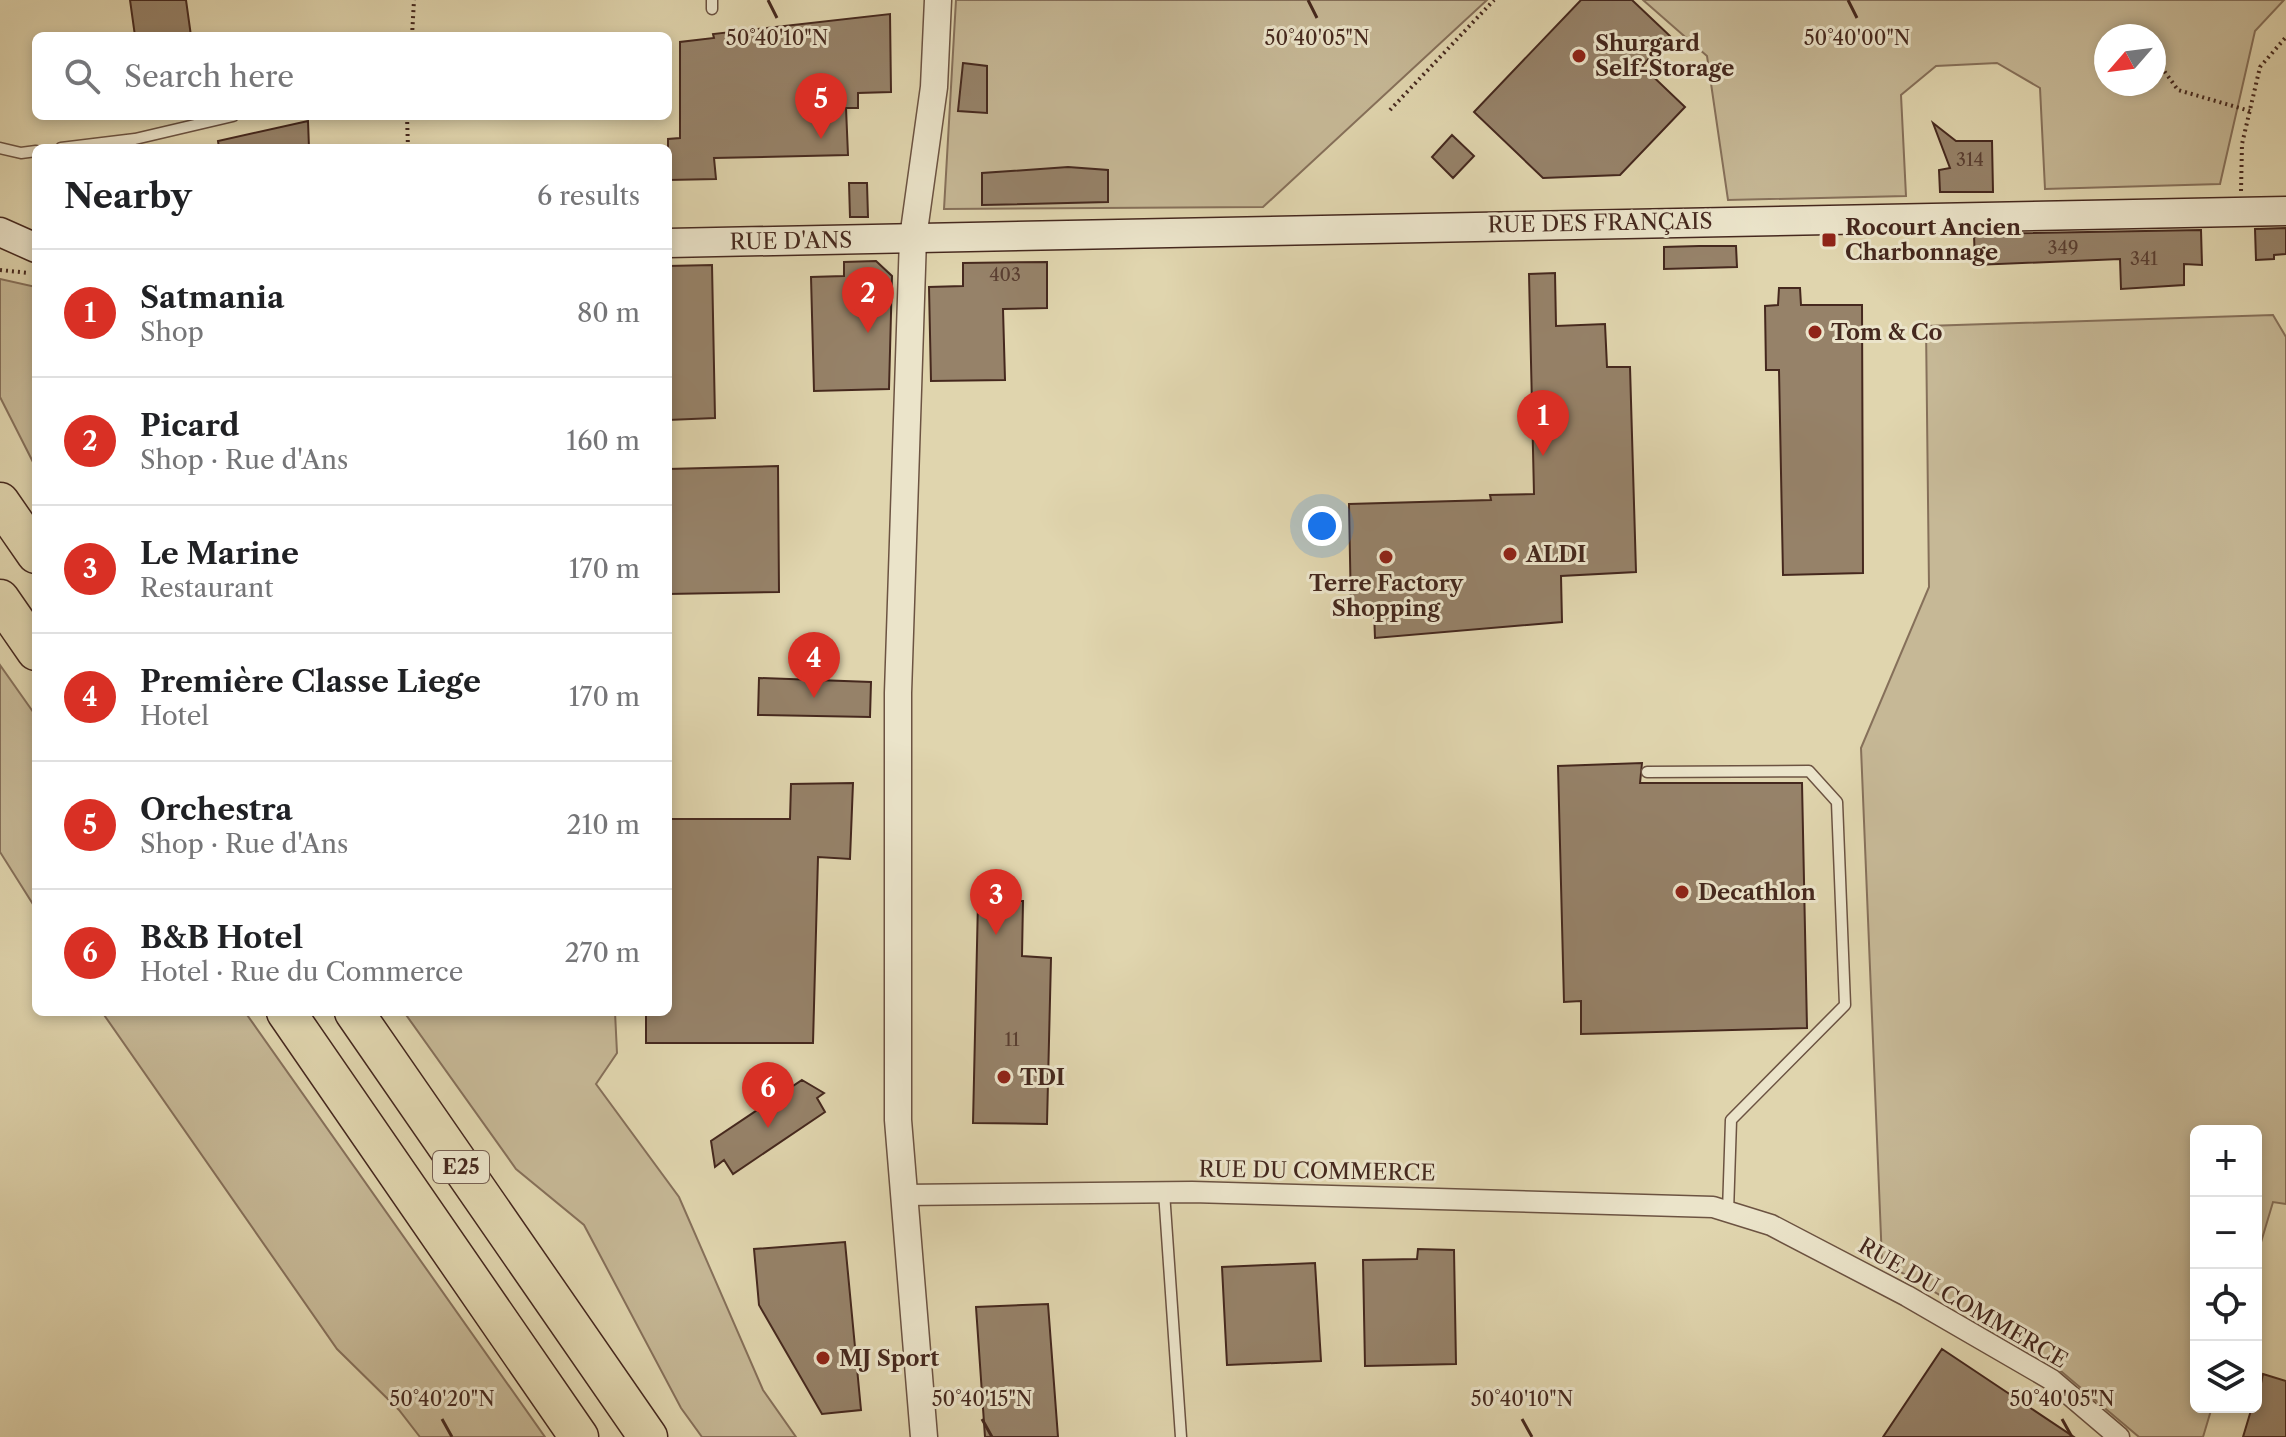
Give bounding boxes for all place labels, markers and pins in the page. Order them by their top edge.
place label: Shurgard Self-Storage [1595,30,1734,82]
marker: Shurgard Self-Storage [1570,47,1588,65]
pin: 5 [795,73,847,139]
place label: Rocourt Ancien Charbonnage [1845,214,2021,266]
marker: Rocourt Ancien Charbonnage [1820,231,1838,249]
pin: 2 [842,267,894,333]
place label: Tom & Co [1831,319,1943,346]
marker: Tom & Co [1806,323,1824,341]
pin: 1 [1517,390,1569,456]
place label: ALDI [1525,541,1586,568]
marker: ALDI [1501,545,1519,563]
marker: Terre Factory Shopping [1377,548,1395,566]
place label: Terre Factory Shopping [1309,570,1464,622]
pin: 4 [788,632,840,698]
pin: 3 [970,869,1022,935]
place label: Decathlon [1698,879,1816,906]
marker: Decathlon [1673,883,1691,901]
pin: 6 [742,1062,794,1128]
place label: TDI [1020,1064,1065,1091]
marker: TDI [995,1068,1013,1086]
place label: MJ Sport [839,1345,939,1372]
marker: MJ Sport [814,1349,832,1367]

